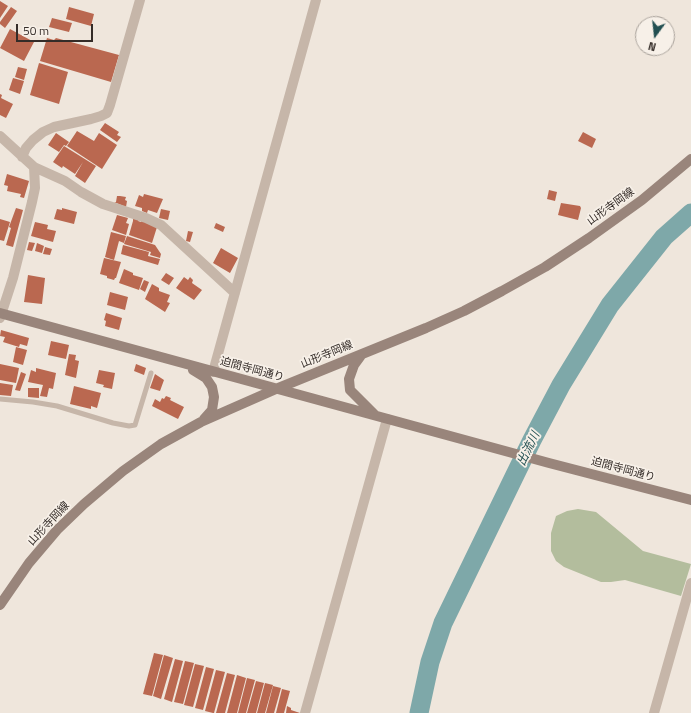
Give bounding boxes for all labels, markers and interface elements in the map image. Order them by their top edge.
scale bar [18,16,95,42]
north arrow [635,16,675,56]
text: 50 m [23,21,49,40]
text: N [646,38,658,55]
street label: 山形寺岡線 [585,185,637,229]
street label: 山形寺岡線 [299,339,355,371]
street label: 迫間寺岡通り [218,355,286,385]
water label: 出流川 [515,430,543,468]
street label: 迫間寺岡通り [589,455,657,485]
street label: 山形寺岡線 [25,499,73,549]

